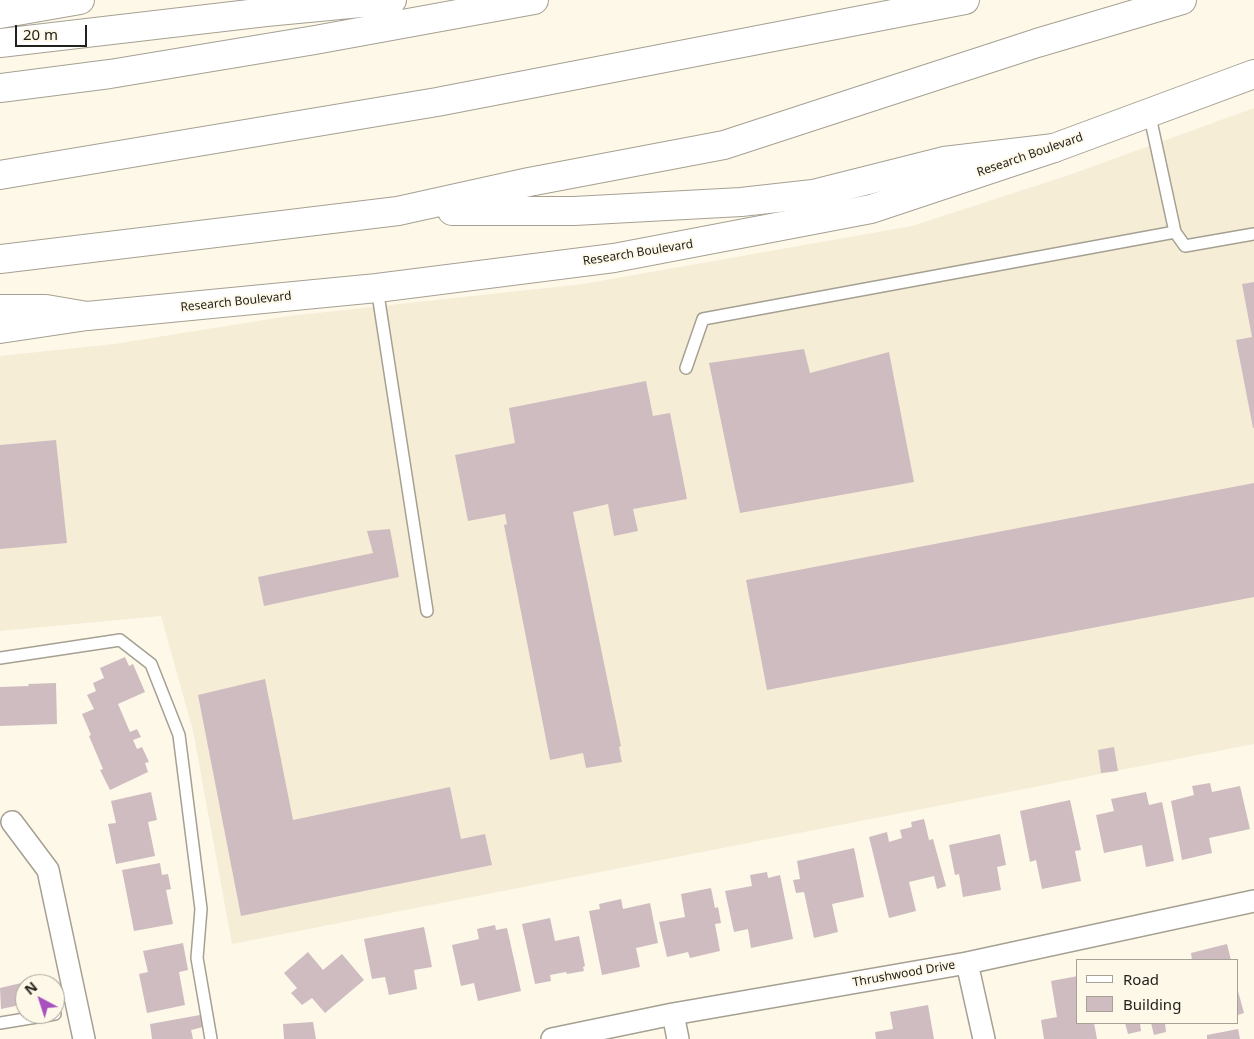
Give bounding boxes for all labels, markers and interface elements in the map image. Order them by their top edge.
scale bar [18,15,90,47]
text: 20 m [23,24,58,44]
street label: Research Boulevard [975,130,1085,180]
street label: Research Boulevard [582,237,694,269]
street label: Research Boulevard [180,289,292,315]
street label: Thrushwood Drive [852,958,956,990]
legend [1076,959,1239,1024]
text: Road [1123,969,1159,989]
north arrow [15,974,65,1024]
text: N [20,977,41,999]
text: Building [1123,994,1181,1014]

